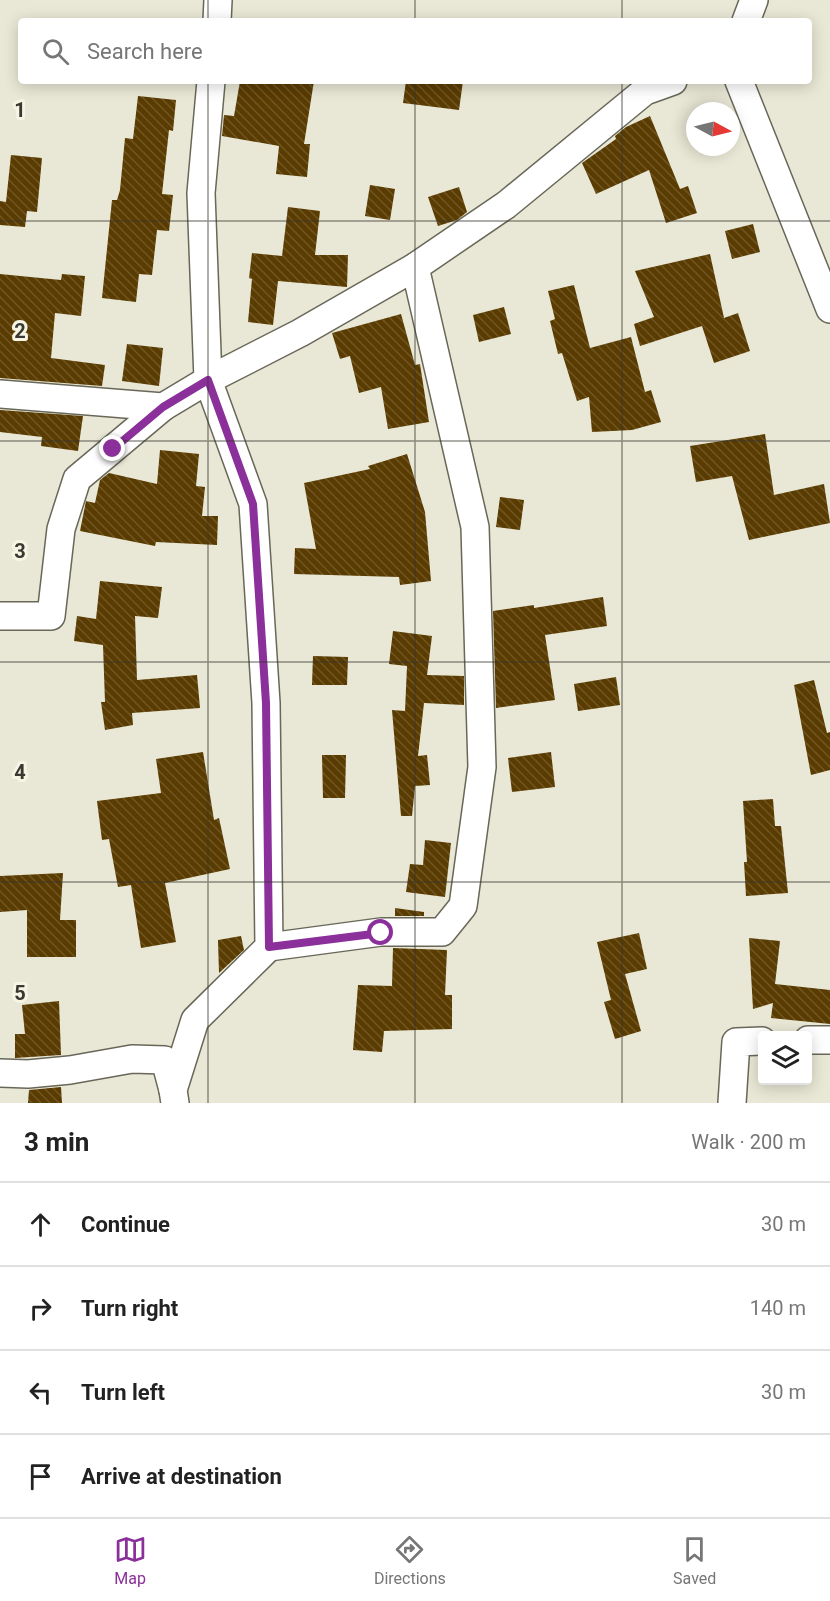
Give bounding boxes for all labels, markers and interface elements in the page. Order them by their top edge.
search box [18,18,812,84]
icon: search [39,35,72,68]
text: Search here [87,39,203,64]
text: 1 [14,98,26,122]
north arrow [686,102,740,156]
text: 2 [14,319,26,343]
route end [99,435,125,461]
text: 3 [14,539,26,563]
text: 4 [14,760,26,784]
route start [367,919,393,945]
text: 5 [14,981,26,1005]
map controls [758,1031,812,1085]
button: layers [758,1031,812,1085]
text: 3 min [24,1127,89,1157]
text: Walk · 200 m [691,1130,806,1154]
icon: ahead [24,1208,57,1241]
text: Continue [81,1212,170,1237]
text: 30 m [761,1212,806,1236]
icon: right [24,1292,57,1325]
text: Turn right [81,1296,178,1321]
text: 140 m [750,1296,806,1320]
icon: left [24,1376,57,1409]
text: Turn left [81,1380,165,1405]
text: 30 m [761,1380,806,1404]
icon: arrive [24,1460,57,1493]
text: Arrive at destination [81,1464,282,1489]
tab: Map [114,1533,147,1588]
tab: Directions [374,1533,446,1588]
tab: Saved [673,1533,716,1588]

